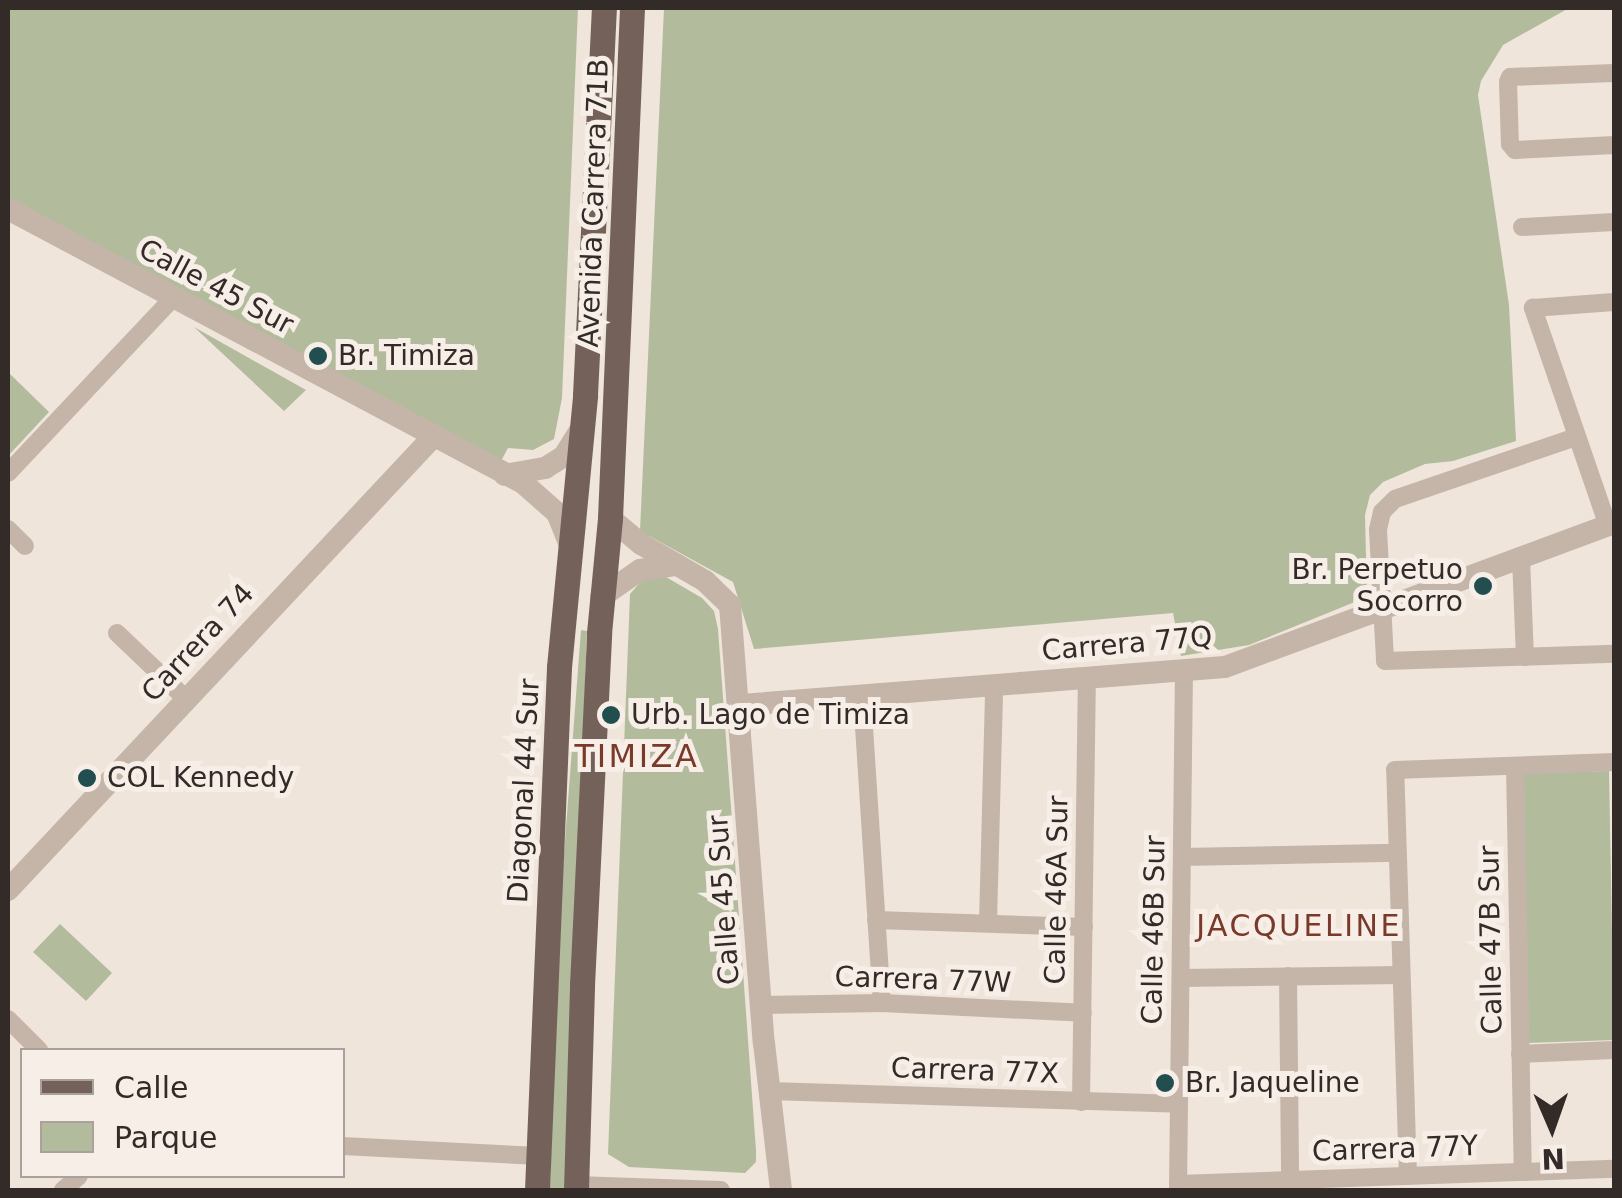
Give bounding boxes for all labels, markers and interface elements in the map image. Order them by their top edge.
street label: Avenida Carrera 71B [572,58,616,348]
street label: Calle 45 Sur [133,232,299,342]
place label: Br. Timiza [338,339,475,373]
marker: Br. Timiza [307,345,329,367]
place label: Br. Perpetuo Socorro [1292,553,1463,619]
marker: Br. Perpetuo Socorro [1472,575,1494,597]
street label: Carrera 74 [135,577,261,709]
street label: Carrera 77Q [1040,620,1214,668]
street label: Diagonal 44 Sur [501,678,547,904]
place label: Urb. Lago de Timiza [631,698,910,732]
marker: Urb. Lago de Timiza [600,704,622,726]
district label: TIMIZA [575,737,699,775]
place label: COL Kennedy [107,761,294,795]
marker: COL Kennedy [76,767,98,789]
street label: Calle 46A Sur [1039,795,1075,985]
street label: Calle 45 Sur [701,814,747,986]
street label: Calle 46B Sur [1136,835,1172,1025]
street label: Calle 47B Sur [1473,845,1509,1035]
district label: JACQUELINE [1196,908,1402,944]
street label: Carrera 77W [834,960,1012,1000]
legend [20,1048,345,1178]
street label: Carrera 77X [890,1051,1060,1091]
place label: Br. Jaqueline [1185,1066,1360,1100]
text: Calle [114,1070,188,1105]
marker: Br. Jaqueline [1154,1072,1176,1094]
north arrow [1502,1078,1602,1178]
text: Parque [114,1120,217,1155]
street label: Carrera 77Y [1311,1129,1479,1169]
text: N [1541,1142,1565,1175]

